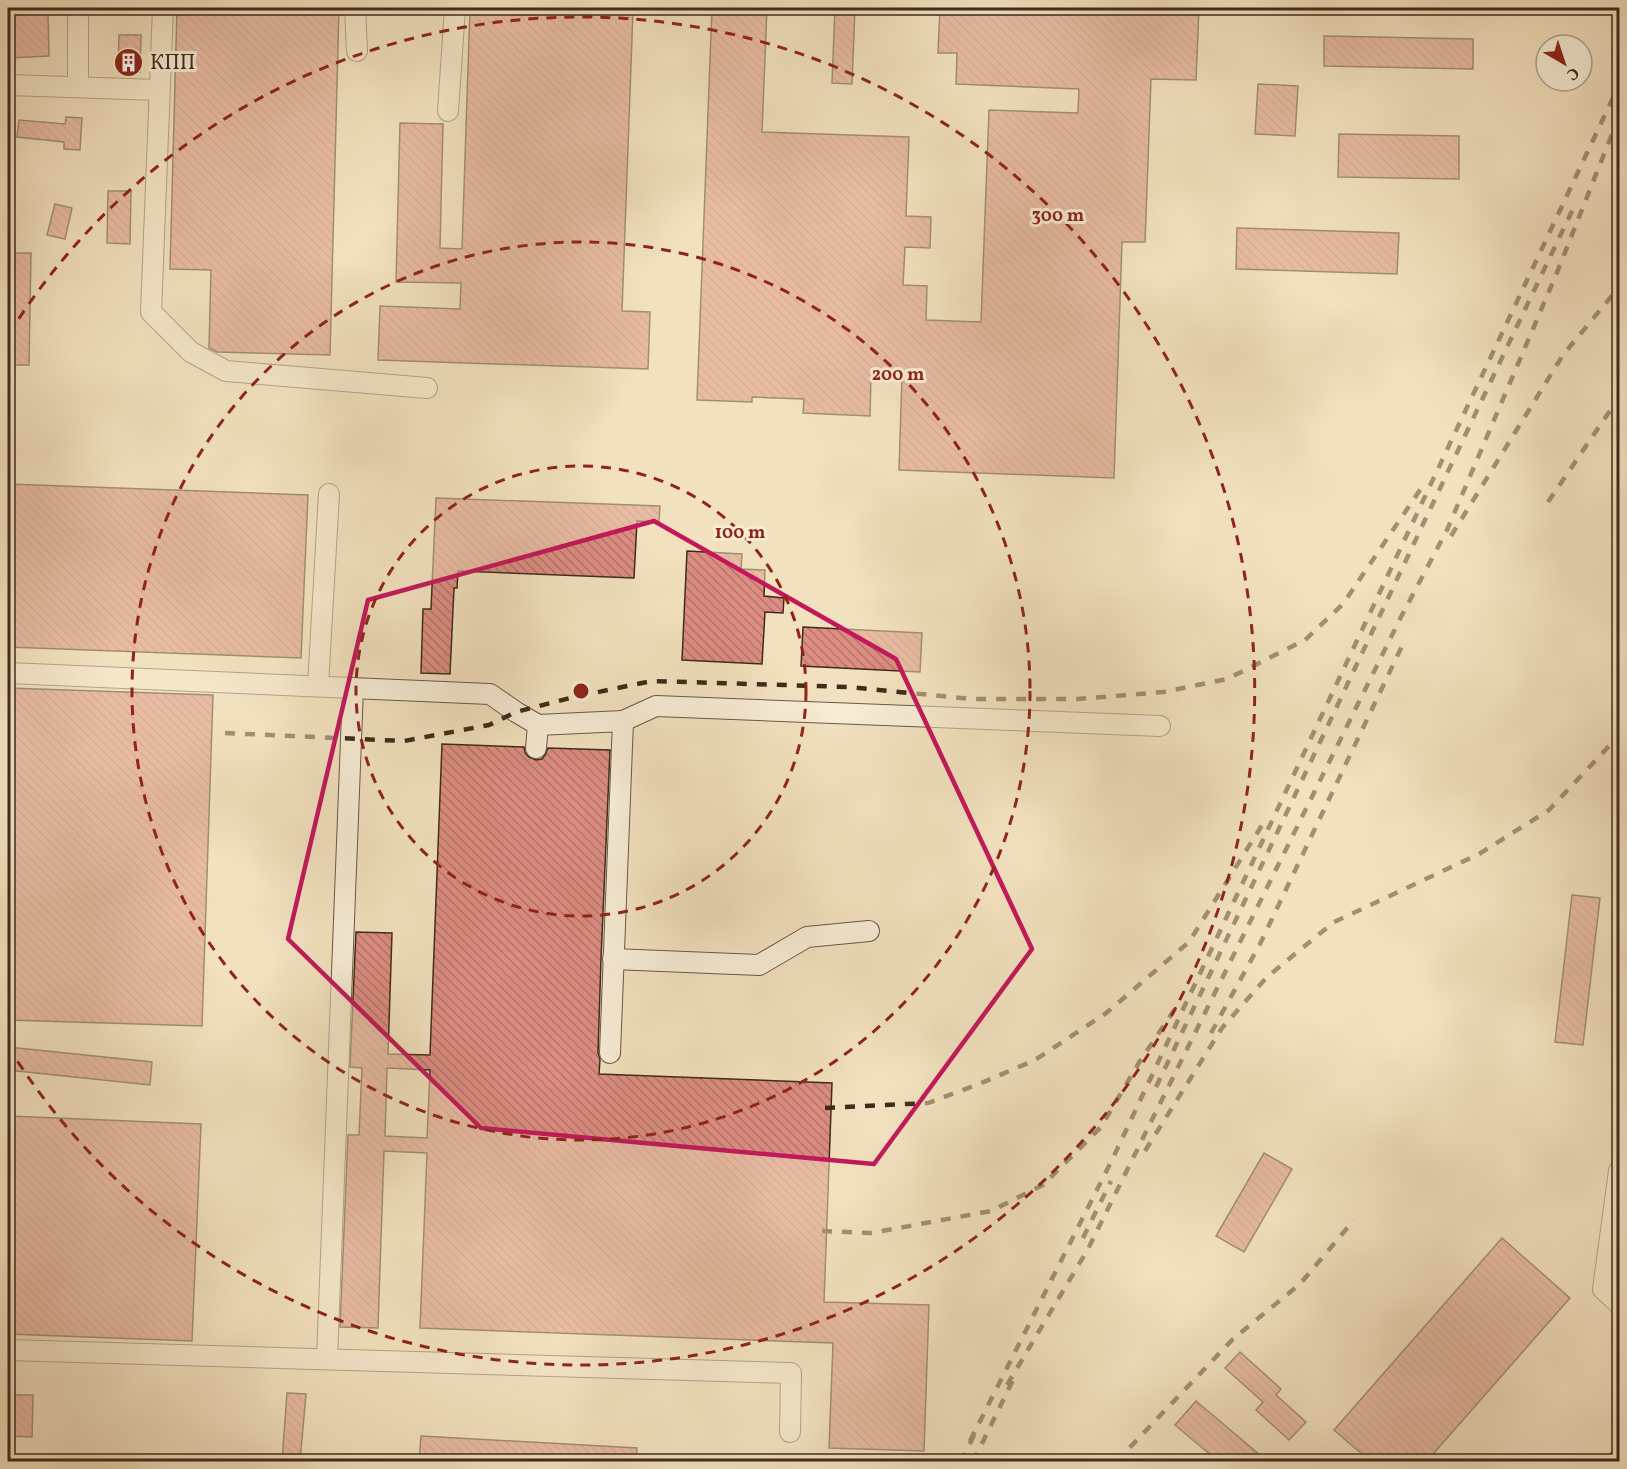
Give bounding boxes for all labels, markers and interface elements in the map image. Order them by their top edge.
north arrow [1534,33,1594,93]
building icon: КПП [113,46,145,78]
place label: КПП [150,49,195,78]
text: С [1561,61,1583,85]
text: 300 m [1032,204,1084,229]
text: 200 m [872,363,924,388]
text: 100 m [715,521,765,546]
centre of rings [571,681,591,701]

